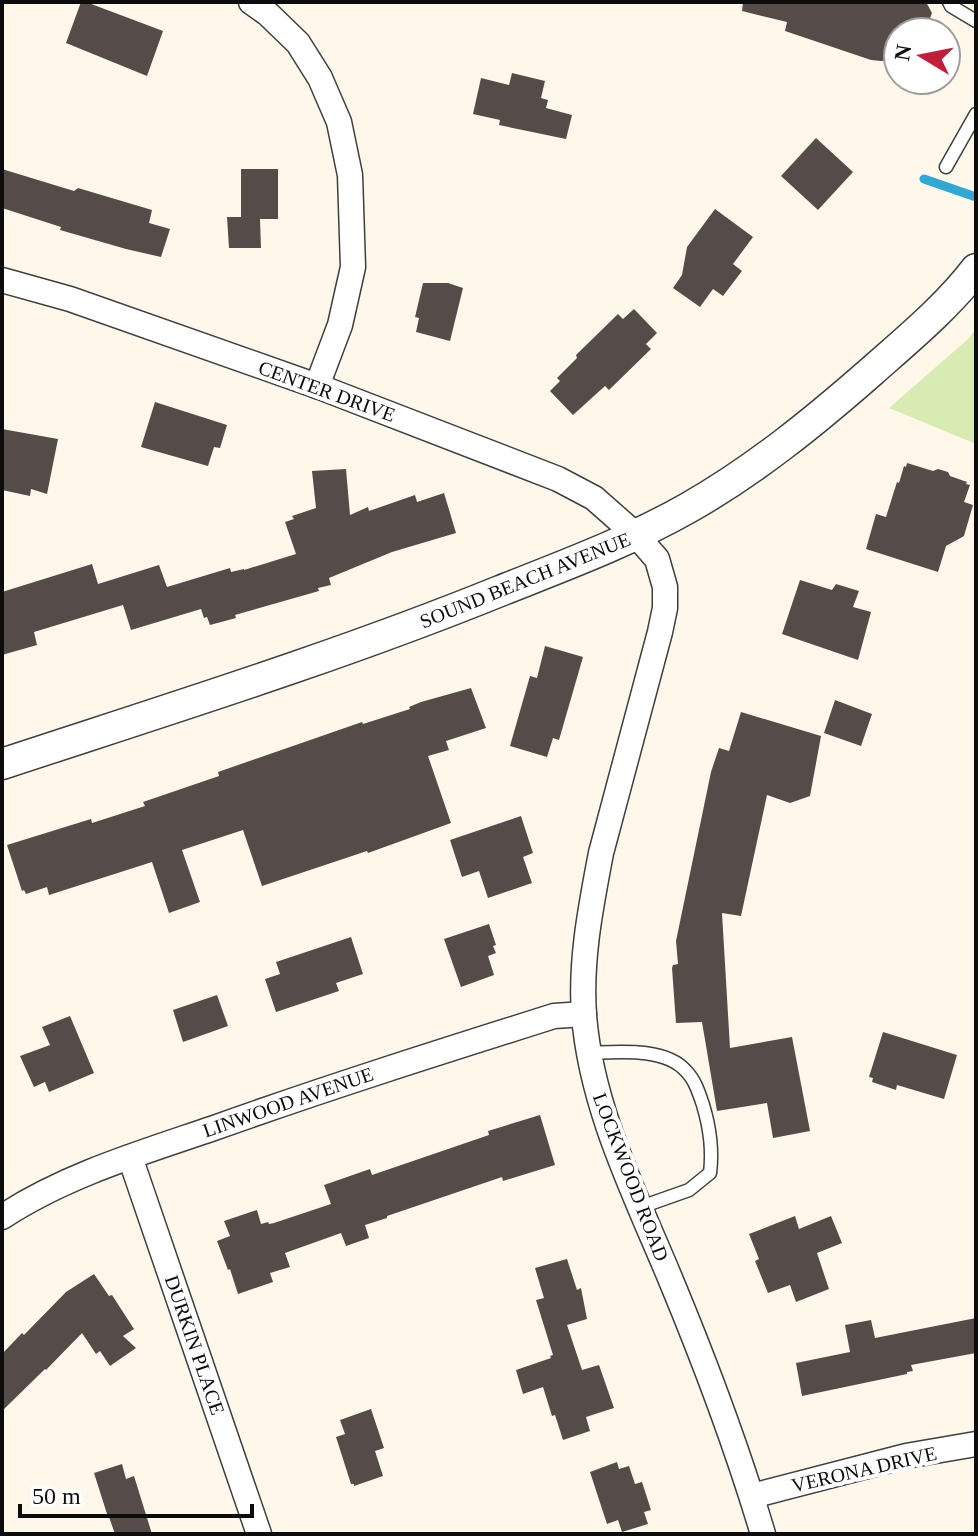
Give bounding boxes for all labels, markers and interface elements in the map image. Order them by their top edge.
north arrow [882,16,962,96]
text: N [889,43,917,63]
street label: CENTER DRIVE [256,356,398,426]
street label: SOUND BEACH AVENUE [416,528,634,632]
street label: LINWOOD AVENUE [200,1062,376,1142]
street label: LOCKWOOD ROAD [589,1090,673,1264]
street label: DURKIN PLACE [161,1272,229,1418]
street label: VERONA DRIVE [789,1442,939,1496]
scale bar [20,1468,252,1518]
text: 50 m [32,1483,81,1509]

